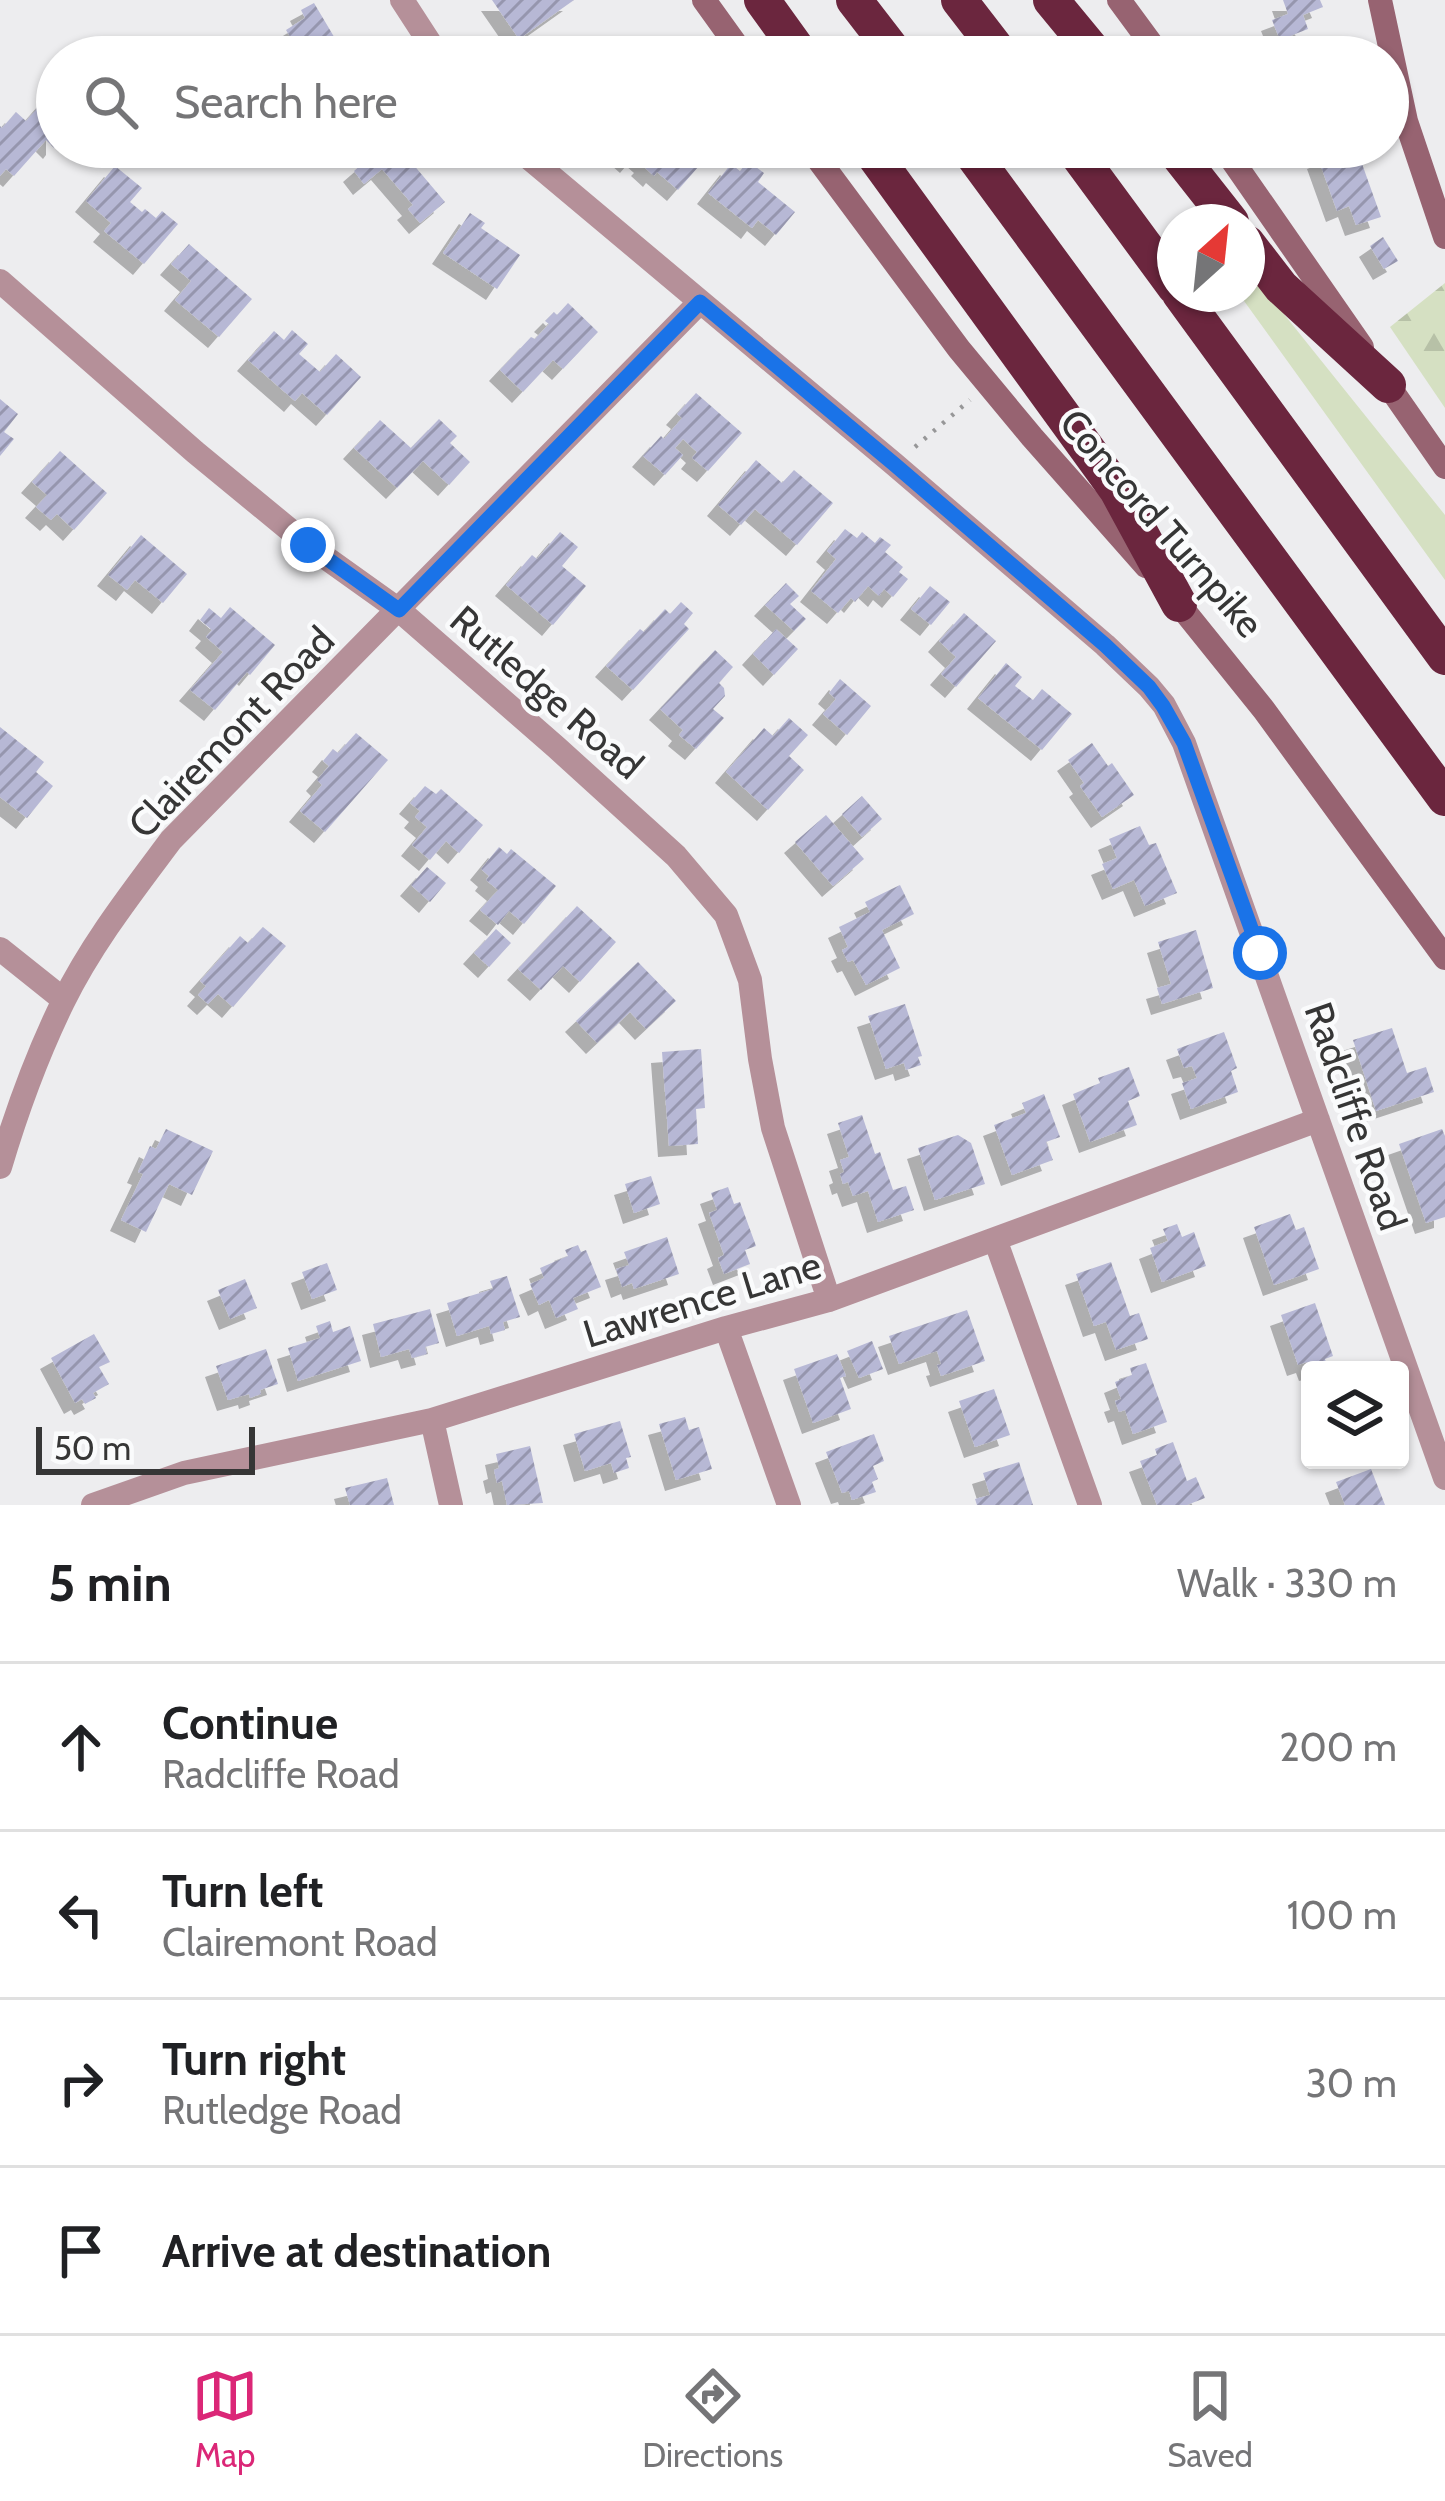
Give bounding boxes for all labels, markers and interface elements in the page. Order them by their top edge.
search box [36,36,1409,168]
icon: search [78,69,144,135]
text: Search here [174,75,398,129]
north arrow [1157,204,1265,312]
street label: Concord Turnpike [1050,399,1274,647]
route end [281,518,335,572]
street label: Rutledge Road [441,595,653,789]
street label: Clairemont Road [118,616,344,848]
route start [1233,926,1287,980]
street label: Radcliffe Road [1295,996,1417,1236]
street label: Lawrence Lane [577,1240,827,1358]
map controls [1301,1361,1409,1469]
button: layers [1301,1361,1409,1469]
scale bar [36,1421,255,1474]
text: 50 m [54,1428,131,1468]
text: 5 min [48,1552,172,1614]
text: Walk · 330 m [1177,1559,1397,1607]
text: Continue [162,1696,338,1750]
icon: ahead [48,1714,114,1780]
text: 200 m [1279,1723,1397,1771]
text: Radcliffe Road [162,1750,400,1798]
text: Turn left [162,1864,324,1918]
icon: left [48,1882,114,1948]
text: 100 m [1287,1891,1397,1939]
text: Clairemont Road [162,1918,438,1966]
text: Turn right [162,2032,346,2086]
icon: right [48,2050,114,2116]
text: 30 m [1306,2059,1397,2107]
text: Rutledge Road [162,2086,402,2134]
icon: arrive [48,2218,114,2284]
text: Arrive at destination [162,2224,551,2278]
tab: Map [192,2363,258,2475]
tab: Directions [642,2363,783,2475]
tab: Saved [1167,2363,1253,2475]

